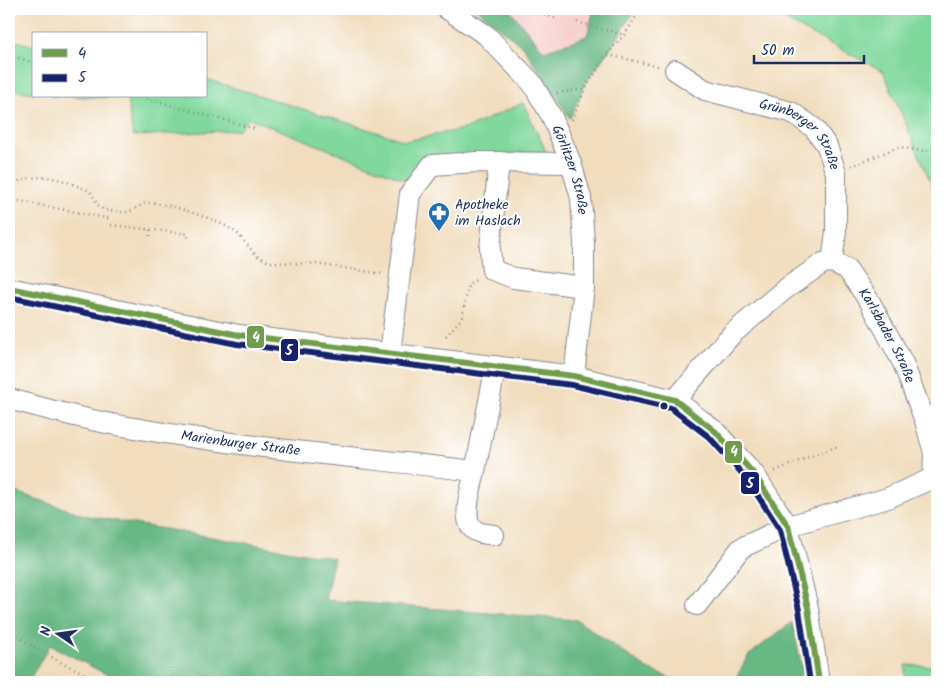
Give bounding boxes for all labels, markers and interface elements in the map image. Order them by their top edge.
legend [32,32,208,98]
scale bar [754,32,864,64]
text: 50 m [761,39,795,63]
text: 4 [78,42,86,66]
text: 5 [78,66,87,90]
street label: Grünberger Straße [757,93,845,174]
street label: Görlitzer Straße [546,122,593,216]
place label: Apotheke im Haslach [455,194,521,232]
pharmacy icon: Apotheke im Haslach [427,201,451,232]
street label: Karlsbader Straße [852,283,921,387]
line badge: 4 [246,325,265,349]
text: 4 [252,327,260,349]
line badge: 5 [280,338,299,362]
text: 5 [284,340,294,362]
unlabelled marker [659,401,669,411]
street label: Marienburger Straße [179,425,302,462]
line badge: 4 [724,440,743,464]
text: 4 [730,441,738,463]
line badge: 5 [740,471,760,495]
text: 5 [745,473,755,495]
north arrow [32,608,82,658]
text: N [35,624,58,638]

